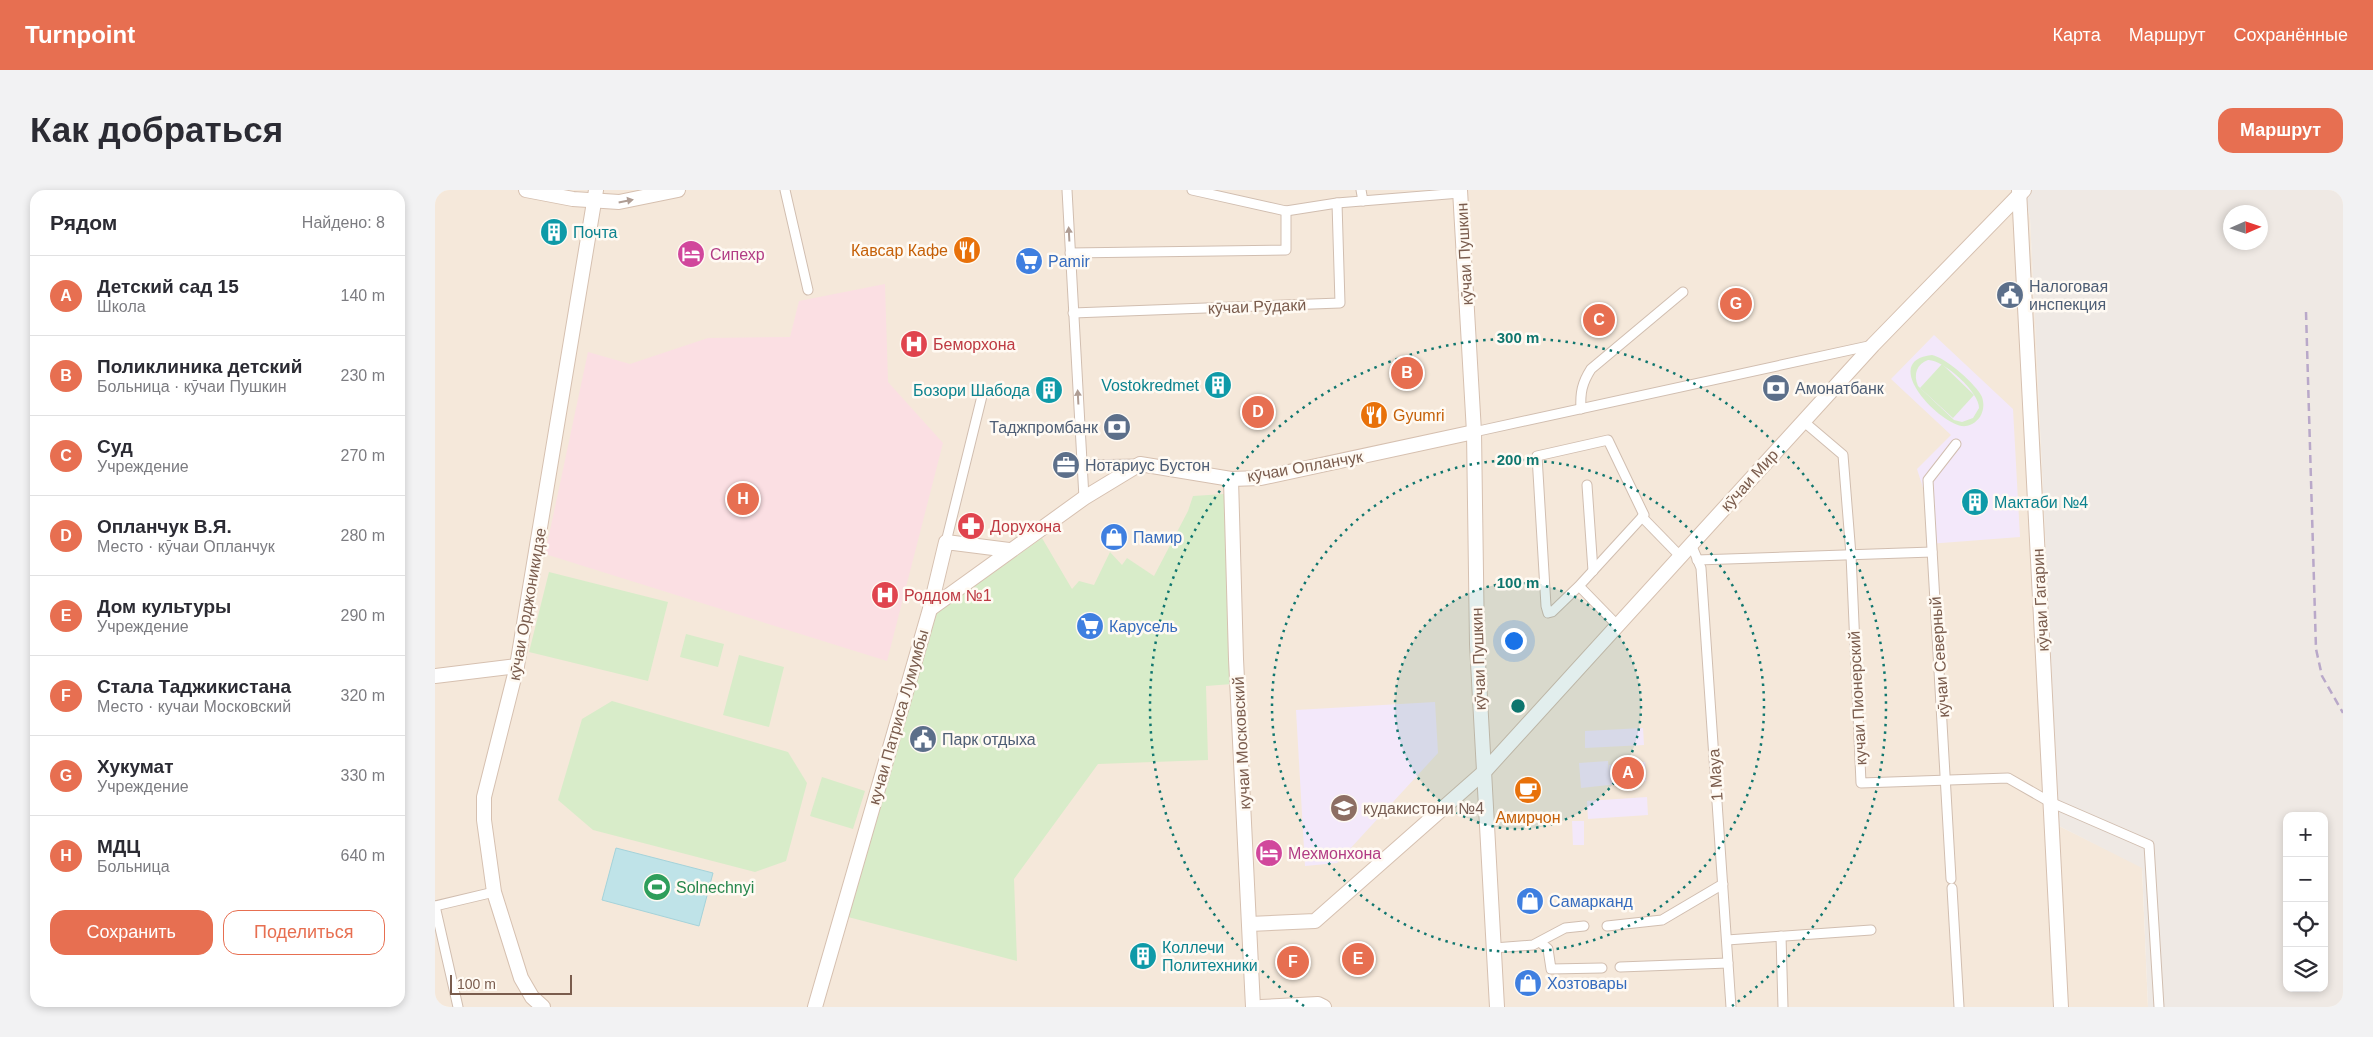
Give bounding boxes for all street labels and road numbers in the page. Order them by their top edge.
street label: кӯчаи Пушкин [1453,202,1476,306]
street label: кӯчаи Рӯдакӣ [1208,296,1307,317]
street label: кӯчаи Мир [1717,446,1781,515]
street label: кӯчаи Опланчук [1246,448,1365,485]
street label: кӯчаи Орджоникидзе [506,526,549,682]
street label: кӯчаи Гагарин [2029,548,2052,652]
street label: кӯчаи Северный [1927,596,1952,718]
street label: кӯчаи Пушкин [1468,607,1489,711]
street label: кучаи Патриса Лумумбы [865,628,932,807]
street label: кучаи Пионерский [1845,630,1870,766]
street label: кучаи Московский [1230,676,1253,810]
street label: 1 Maya [1705,748,1726,802]

